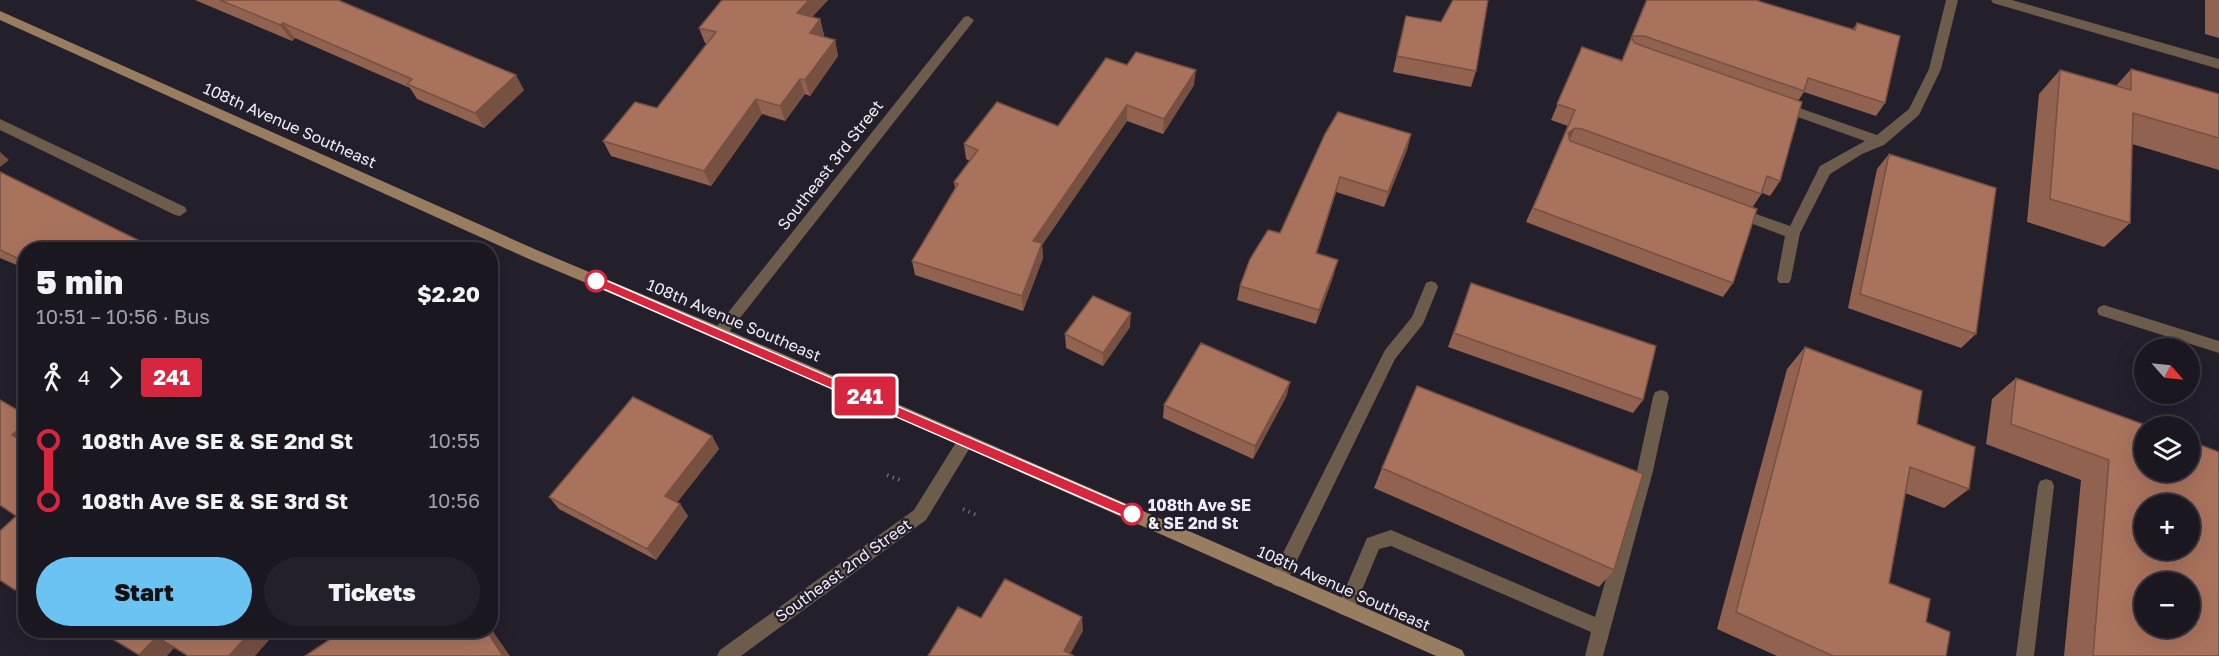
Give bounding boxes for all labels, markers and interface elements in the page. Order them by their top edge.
street label: 108th Avenue Southeast [200,78,380,172]
street label: Southeast 3rd Street [773,96,887,234]
text: 5 min [36,262,123,301]
unlabelled marker [585,270,607,292]
street label: 108th Avenue Southeast [644,274,824,366]
text: $2.20 [417,280,480,307]
text: 10:51 – 10:56 · Bus [36,304,210,328]
north arrow [2134,338,2200,404]
map controls [2134,338,2200,638]
icon: walk [36,361,69,394]
icon: forward [99,361,132,394]
text: 241 [153,364,190,390]
text: 4 [78,365,90,389]
line badge: 241 [830,376,900,416]
text: 241 [847,383,883,409]
button: layers [2134,416,2200,482]
text: 108th Ave SE & SE 2nd St [82,427,353,454]
text: 10:55 [429,428,480,452]
text: 108th Ave SE & SE 3rd St [82,487,348,514]
text: 10:56 [428,488,480,512]
button: + [2134,494,2200,560]
place label: 108th Ave SE & SE 2nd St [1148,495,1251,533]
marker: 108th Ave SE & SE 2nd St [1121,503,1143,525]
street label: Southeast 2nd Street [771,514,915,626]
street label: 108th Avenue Southeast [1254,541,1434,635]
button: Start [36,557,252,626]
button: Tickets [264,557,480,626]
button: − [2134,572,2200,638]

